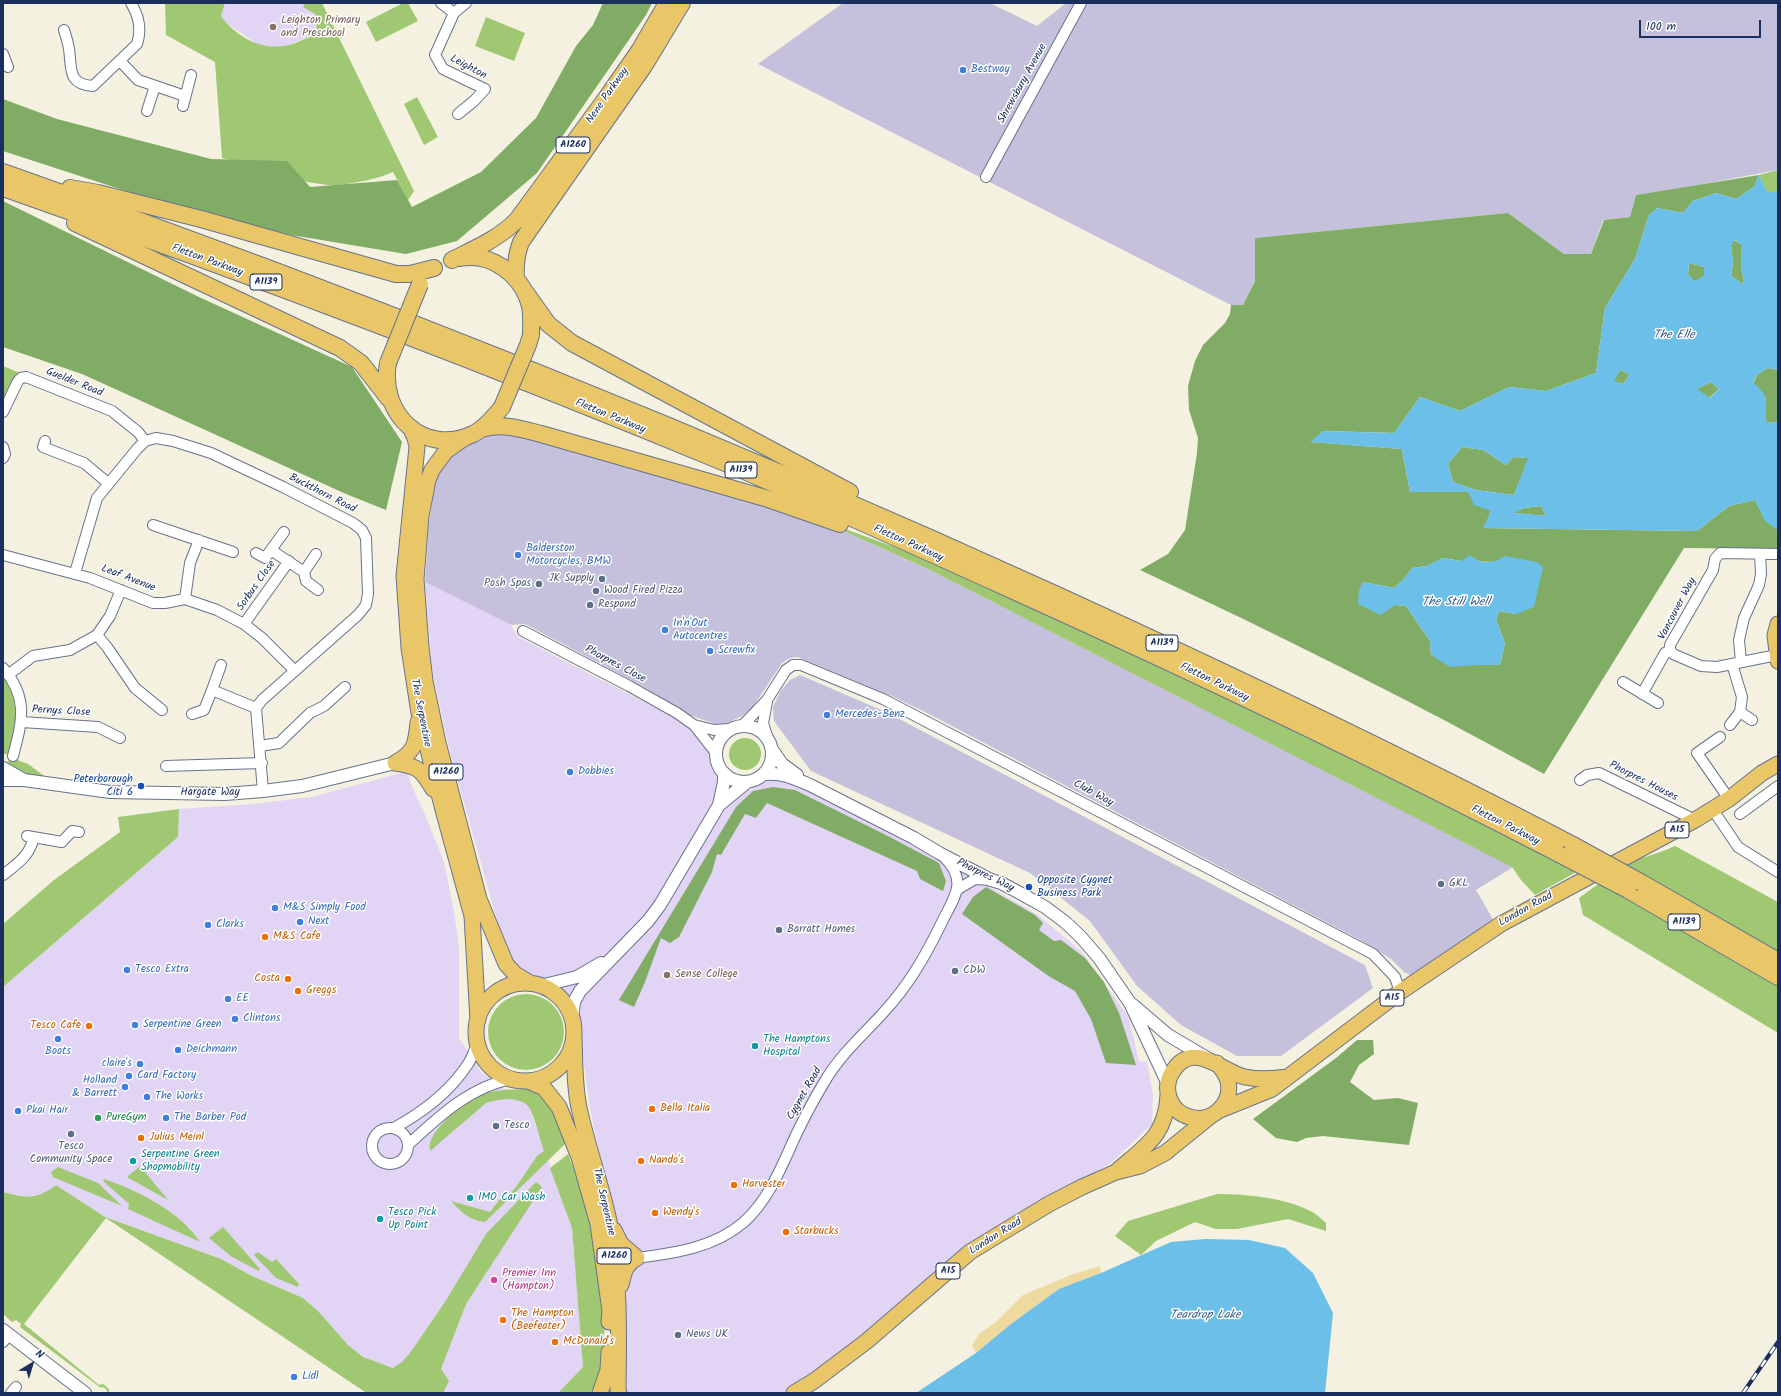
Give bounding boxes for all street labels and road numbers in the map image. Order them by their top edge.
street label: Shrewsbury Avenue [996,42,1050,126]
street label: Leighton [447,53,489,83]
street label: Nene Parkway [584,65,632,127]
road number: A1260 [556,137,590,153]
street label: Fletton Parkway [170,242,244,280]
road number: A1139 [250,274,282,290]
street label: Guelder Road [44,366,104,400]
street label: Fletton Parkway [573,397,647,437]
road number: A1139 [725,462,757,478]
street label: Buckthorn Road [286,471,358,517]
street label: Fletton Parkway [871,523,945,565]
street label: Sorbus Close [235,558,279,614]
street label: Leaf Avenue [99,563,157,595]
street label: Vancouver Way [1656,576,1700,642]
road number: A1139 [1146,635,1178,651]
street label: Phorpres Close [582,643,648,687]
street label: Fletton Parkway [1177,661,1251,705]
street label: The Serpentine [407,678,433,748]
street label: Pernys Close [31,704,91,720]
street label: Phorpres Houses [1606,759,1680,805]
road number: A1260 [429,764,463,780]
street label: Club Way [1071,778,1115,810]
street label: Hargate Way [180,786,240,800]
street label: Fletton Parkway [1469,803,1541,849]
road number: A15 [1665,822,1689,838]
street label: Phorpres Way [954,856,1016,896]
street label: London Road [1497,890,1555,930]
road number: A1139 [1668,914,1700,930]
road number: A15 [1380,990,1404,1006]
street label: Cygnet Road [785,1065,825,1123]
street label: The Serpentine [589,1167,617,1237]
street label: London Road [967,1216,1025,1258]
road number: A1260 [597,1248,631,1264]
road number: A15 [936,1263,960,1279]

